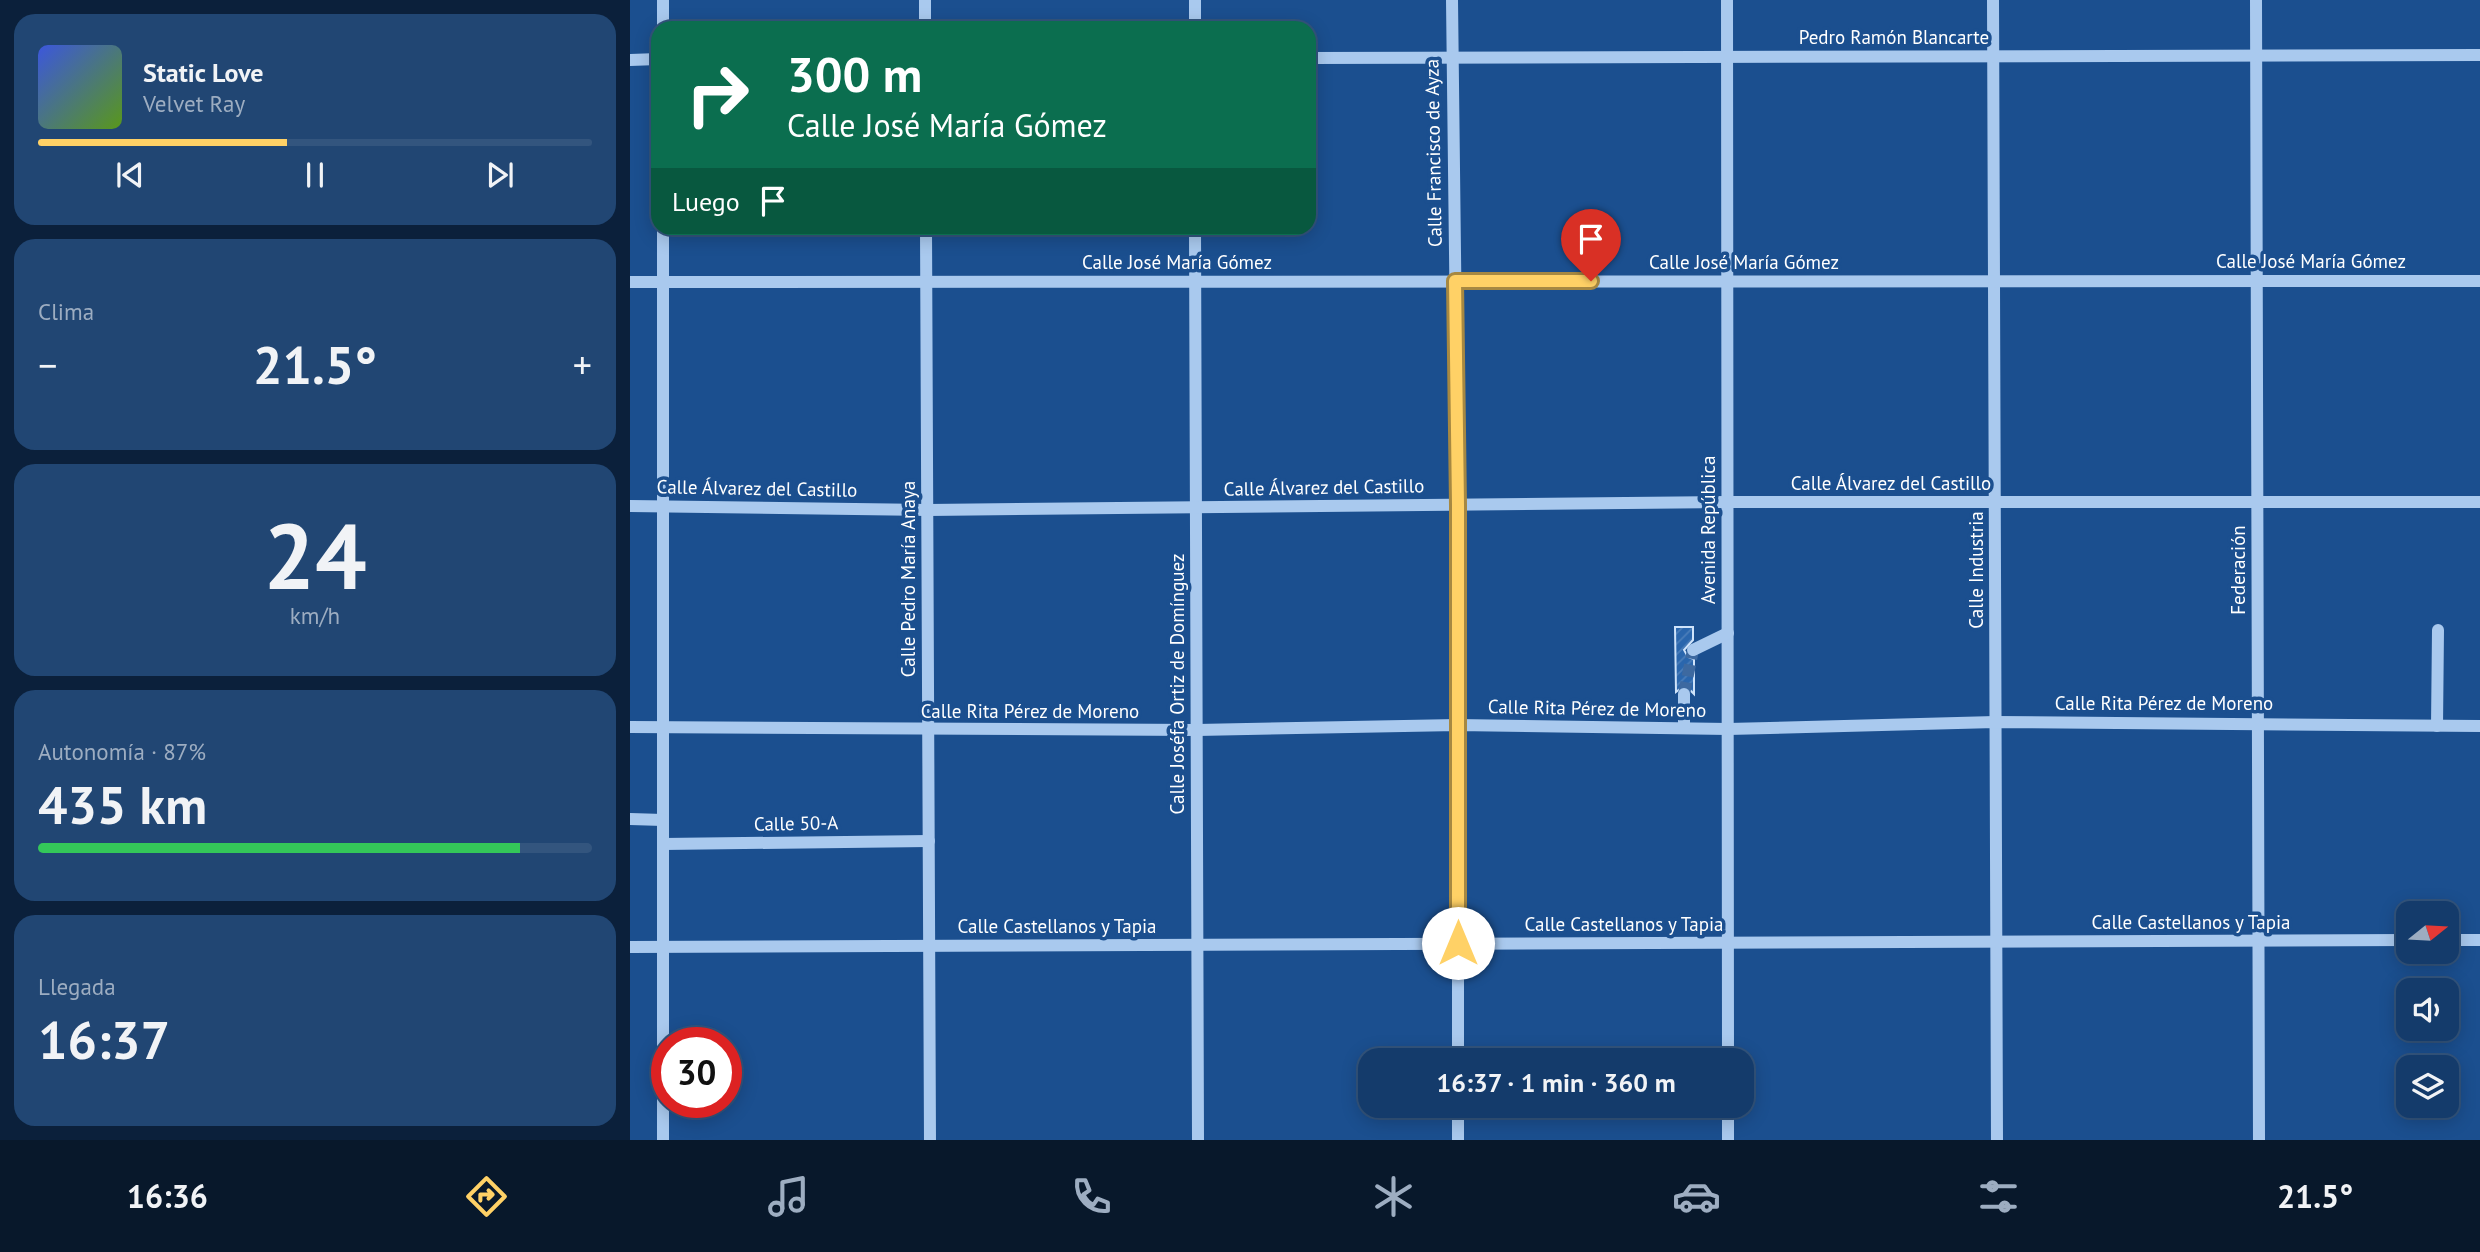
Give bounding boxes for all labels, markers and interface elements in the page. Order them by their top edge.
street label: Pedro Ramón Blancarte [1799,25,1989,49]
text: 300 m [787,42,922,106]
icon: right [672,49,763,140]
text: Static Love [143,56,264,89]
street label: Calle Francisco de Ayza [1419,59,1447,247]
text: Velvet Ray [143,89,245,118]
text: Calle José María Gómez [787,104,1107,146]
icon: previous [111,156,149,194]
icon: pause [296,156,334,194]
icon: next [481,156,519,194]
icon: arrive [754,182,792,220]
text: Luego [672,185,740,218]
pin [1561,209,1621,281]
icon: arrive [1572,220,1610,258]
street label: Calle José María Gómez [2216,249,2406,273]
street label: Calle José María Gómez [1082,250,1272,274]
street label: Calle José María Gómez [1649,250,1839,274]
text: Clima [38,297,94,326]
text: 21.5° [253,331,377,398]
text: − [38,340,57,389]
text: + [573,340,592,389]
street label: Avenida República [1696,456,1720,604]
street label: Calle Álvarez del Castillo [1791,471,1991,495]
street label: Calle Álvarez del Castillo [1224,473,1424,501]
street label: Calle Álvarez del Castillo [657,474,857,502]
street label: Calle Pedro María Anaya [896,481,920,677]
text: 24 [263,496,367,614]
street label: Calle Industria [1964,511,1988,629]
street label: Federación [2226,525,2250,615]
street label: Calle Joséfa Ortiz de Domínguez [1165,553,1189,815]
text: km/h [290,601,340,630]
street label: Calle Rita Pérez de Moreno [2055,691,2273,715]
street label: Calle Rita Pérez de Moreno [1488,694,1706,722]
street label: Calle Rita Pérez de Moreno [921,699,1139,723]
text: Autonomía · 87% [38,737,206,766]
text: 435 km [38,771,207,838]
street label: Calle 50-A [754,810,838,836]
north arrow [2396,901,2459,964]
map controls [2396,901,2459,1118]
position arrow [1421,906,1495,980]
street label: Calle Castellanos y Tapia [2092,910,2290,934]
street label: Calle Castellanos y Tapia [1525,912,1723,936]
street label: Calle Castellanos y Tapia [958,914,1156,938]
text: Llegada [38,972,116,1001]
button: sound [2396,978,2459,1041]
text: 16:37 [38,1006,170,1073]
speed limit sign: 30 [651,1027,742,1118]
button: layers [2396,1055,2459,1118]
text: 16:37 · 1 min · 360 m [1436,1066,1676,1099]
icon: directions [462,1172,511,1221]
icon: music [764,1172,813,1221]
icon: phone [1067,1172,1116,1221]
icon: climate [1369,1172,1418,1221]
icon: car [1672,1172,1721,1221]
icon: filters [1974,1172,2023,1221]
text: 16:36 [127,1175,208,1217]
text: 21.5° [2277,1175,2353,1217]

